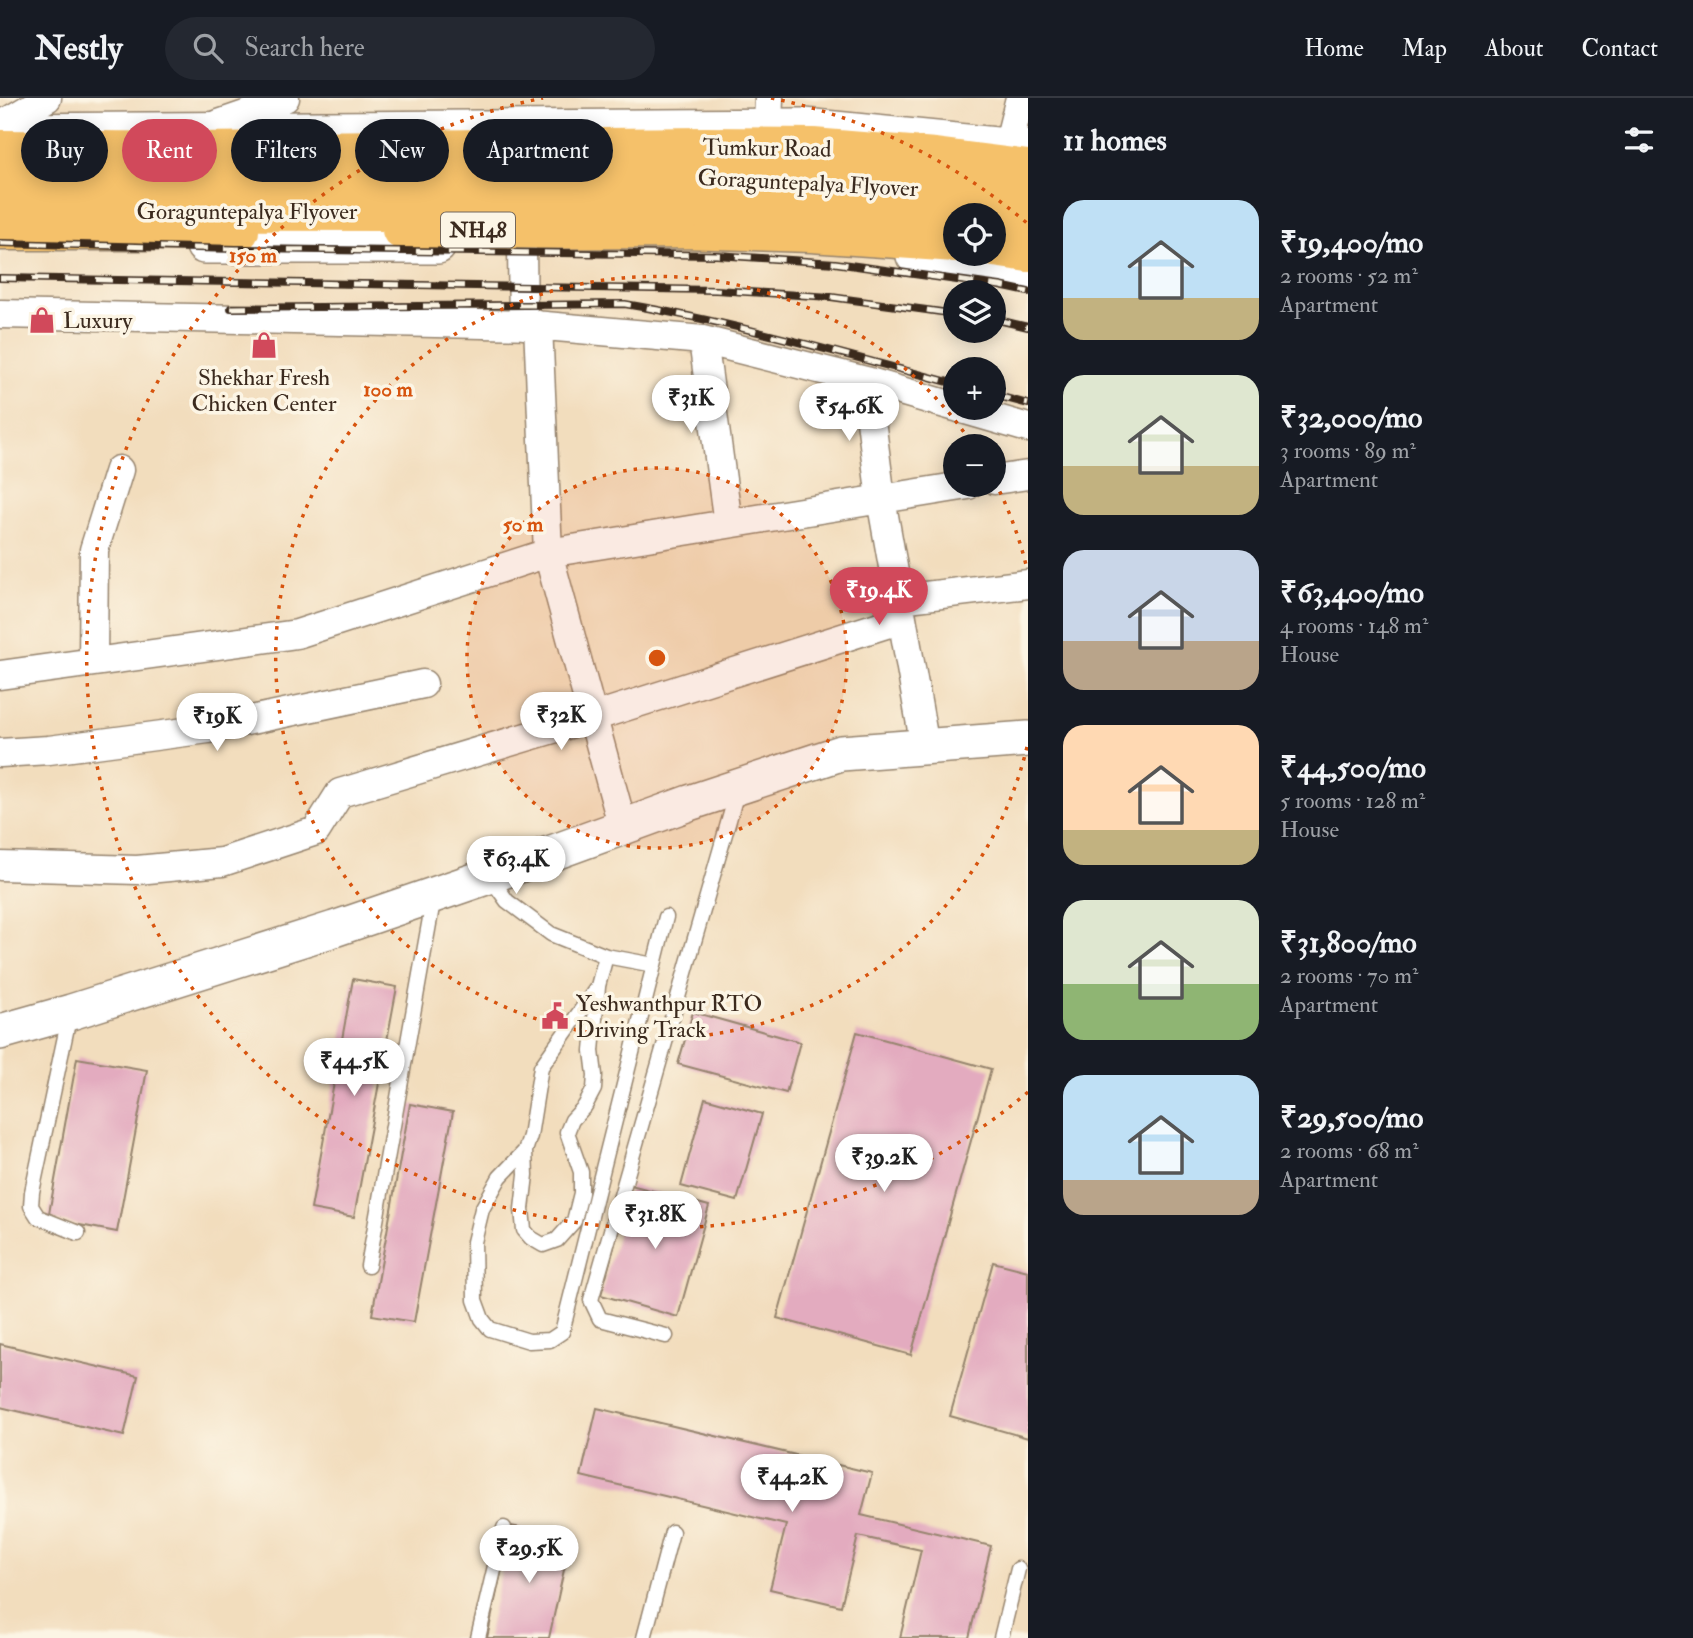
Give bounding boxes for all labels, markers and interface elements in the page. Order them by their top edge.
search box [165,17,655,80]
text: Nestly [35,28,123,69]
icon: search [189,29,227,67]
text: Search here [245,32,365,64]
text: Home [1304,33,1364,64]
text: Map [1402,33,1447,64]
text: About [1485,33,1544,64]
text: Contact [1582,33,1658,64]
chip: Buy [21,119,108,182]
chip: Rent [122,119,217,182]
chip: Filters [231,119,341,182]
chip: New [355,119,449,182]
chip: Apartment [463,119,613,182]
icon: filters [1620,121,1658,159]
text: 11 homes [1063,122,1167,159]
street label: Tumkur Road [702,132,832,164]
street label: Goraguntepalya Flyover [697,163,919,204]
street label: Goraguntepalya Flyover [137,197,358,227]
map controls [943,203,1006,497]
button: locate [943,203,1006,266]
road number: NH48 [441,212,515,248]
text: ₹19,400/mo [1280,224,1423,261]
icon: home [1119,228,1203,312]
text: 150 m [229,242,278,269]
text: 2 rooms · 52 m² [1280,261,1418,290]
button: layers [943,280,1006,343]
text: Apartment [1280,290,1378,319]
shop icon: Luxury [27,305,57,335]
place label: Luxury [63,306,133,335]
shop icon: Shekhar Fresh Chicken Center [249,330,279,360]
button: + [943,357,1006,420]
place label: Shekhar Fresh Chicken Center [192,363,337,418]
text: 100 m [363,376,414,403]
pin: ₹31K [650,376,732,435]
text: ₹31K [668,383,714,412]
pin: ₹54.6K [792,384,906,443]
text: ₹54.6K [815,391,883,420]
text: ₹32,000/mo [1280,399,1423,436]
icon: home [1119,403,1203,487]
button: − [943,434,1006,497]
text: 3 rooms · 89 m² [1280,436,1416,465]
text: Apartment [1280,465,1378,494]
text: 50 m [503,511,544,538]
pin: ₹19.4K [822,568,936,627]
text: ₹63,400/mo [1280,574,1424,611]
text: ₹19.4K [846,575,912,604]
icon: home [1119,578,1203,662]
text: 4 rooms · 148 m² [1280,611,1428,640]
text: House [1280,640,1339,669]
centre of rings [645,646,669,670]
pin: ₹32K [520,692,602,752]
pin: ₹19K [176,694,258,753]
text: ₹32K [536,700,586,729]
text: ₹19K [192,701,242,730]
text: ₹44,500/mo [1280,749,1426,786]
icon: home [1119,753,1203,837]
text: 5 rooms · 128 m² [1280,786,1425,815]
text: House [1280,815,1339,844]
pin: ₹63.4K [459,836,573,896]
text: ₹63.4K [483,844,549,873]
text: ₹31,800/mo [1280,924,1417,961]
icon: home [1119,928,1203,1012]
text: 2 rooms · 70 m² [1280,961,1419,990]
place label: Yeshwanthpur RTO Driving Track [576,989,762,1044]
text: Apartment [1280,990,1378,1019]
public building icon: Yeshwanthpur RTO Driving Track [540,1001,570,1031]
pin: ₹44.5K [297,1038,411,1098]
text: ₹44.5K [320,1046,388,1075]
text: ₹29,500/mo [1280,1099,1423,1136]
icon: home [1119,1103,1203,1187]
pin: ₹39.2K [827,1134,941,1194]
text: 2 rooms · 68 m² [1280,1136,1419,1165]
text: ₹39.2K [851,1142,917,1171]
text: Apartment [1280,1165,1378,1194]
pin: ₹31.8K [598,1192,712,1251]
text: ₹31.8K [624,1199,686,1228]
pin: ₹44.2K [735,1454,849,1514]
text: ₹44.2K [757,1462,827,1491]
pin: ₹29.5K [472,1526,586,1585]
text: ₹29.5K [496,1533,562,1562]

